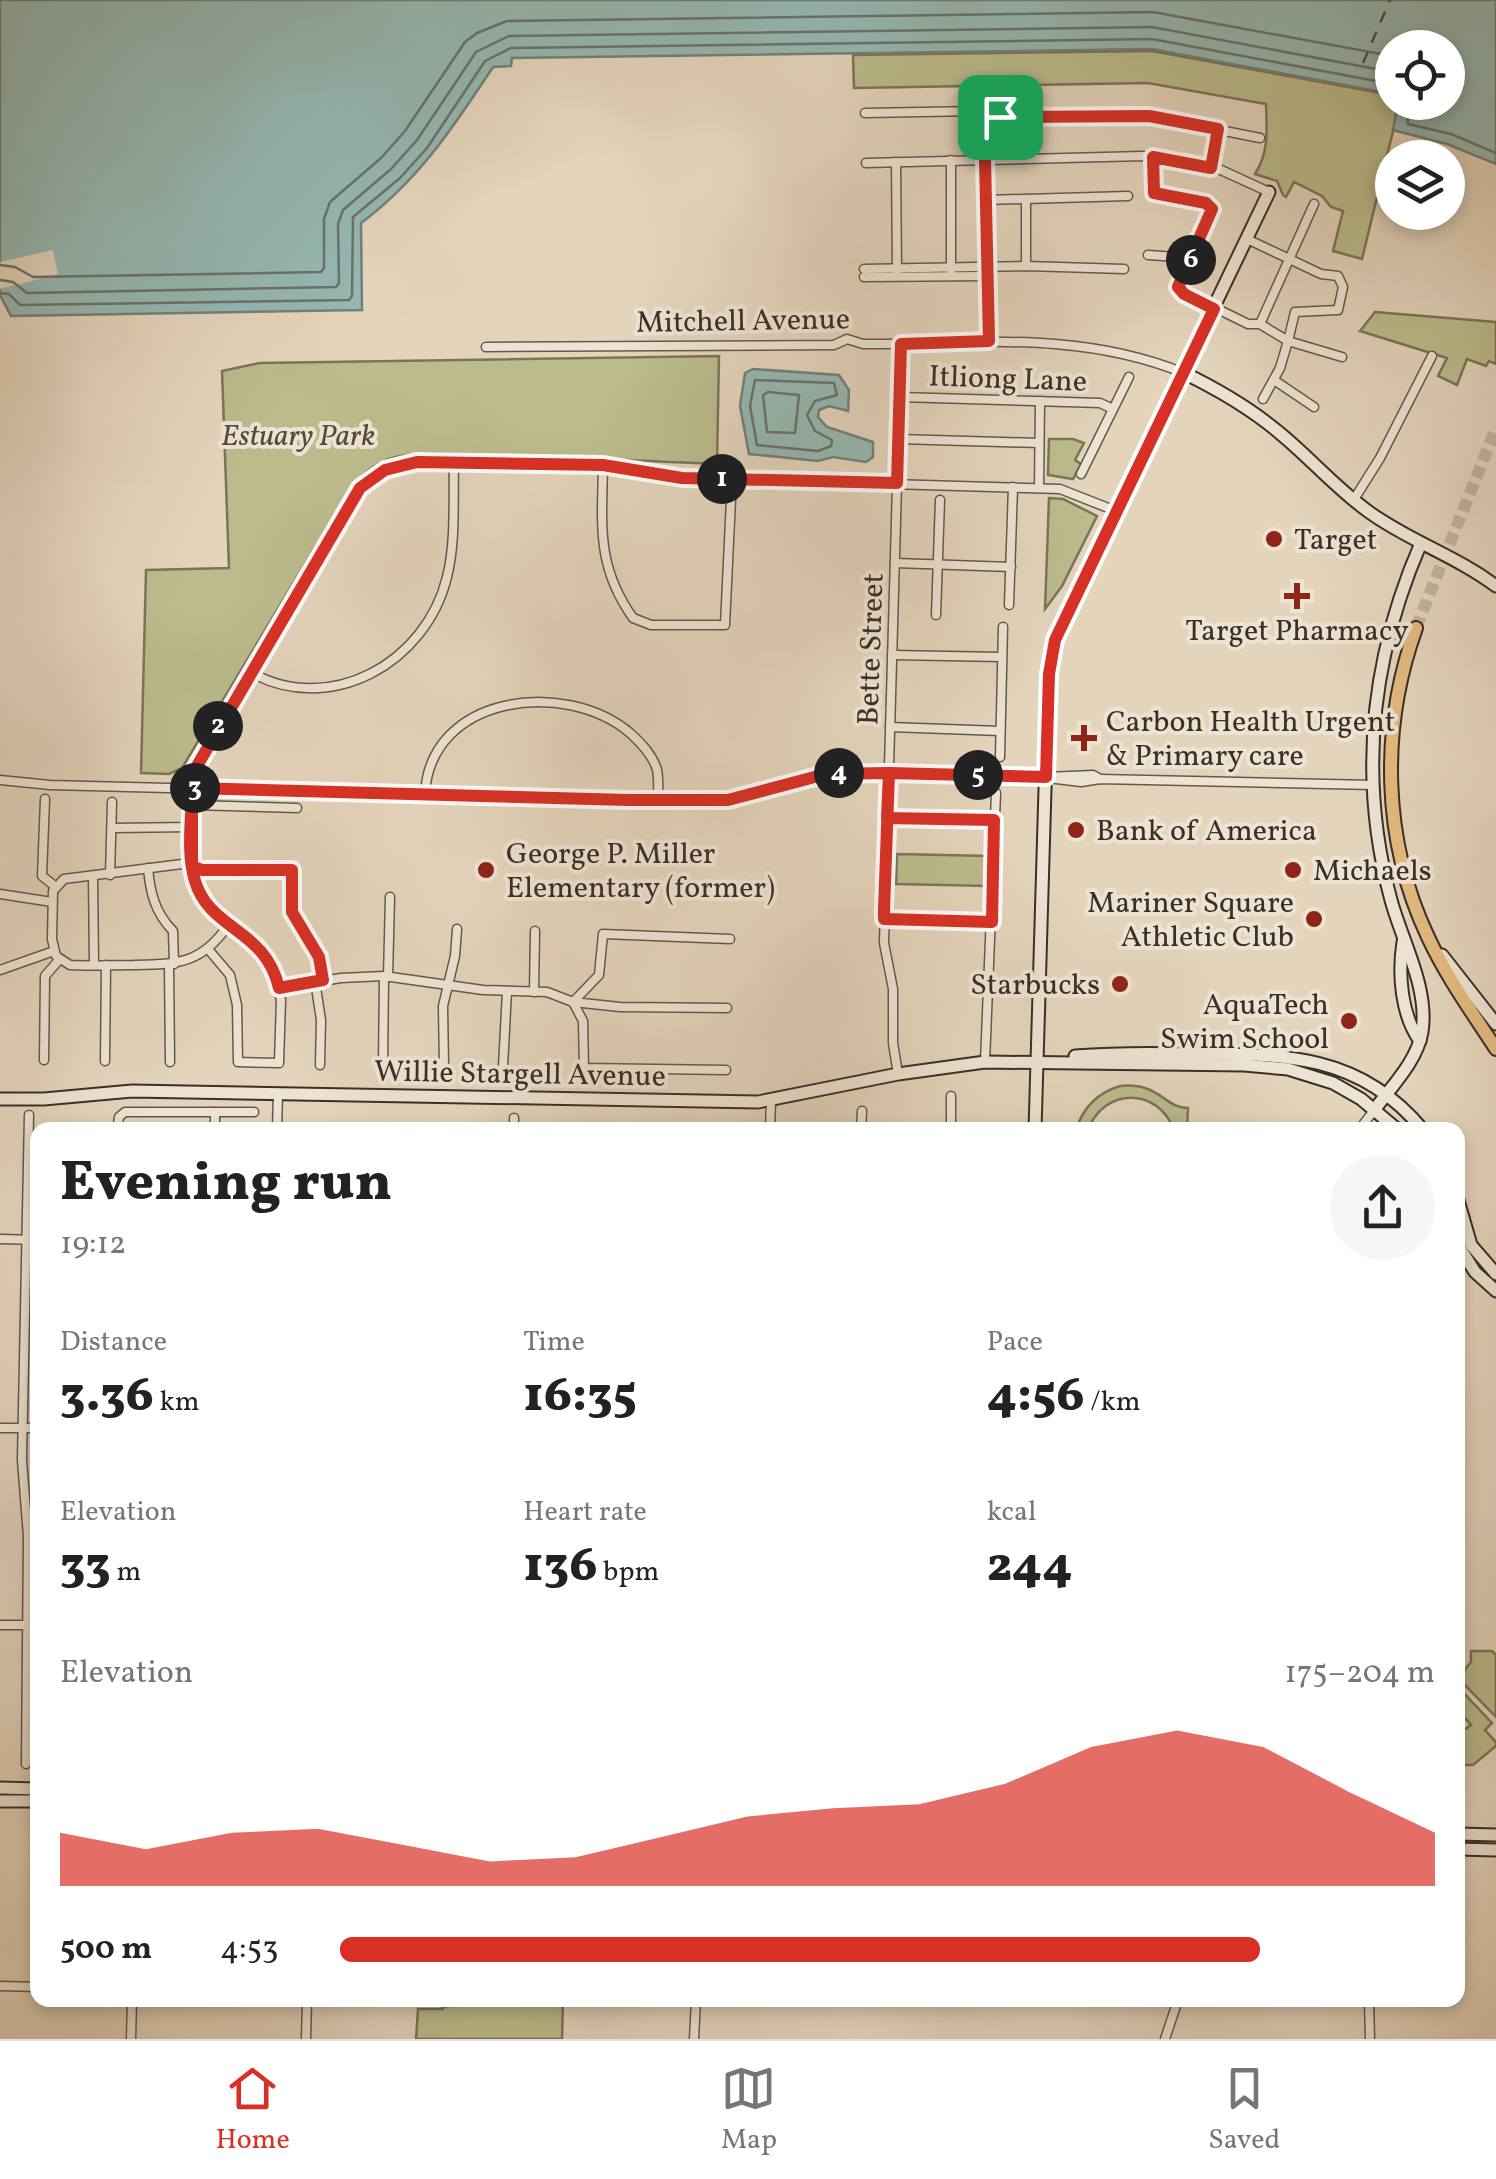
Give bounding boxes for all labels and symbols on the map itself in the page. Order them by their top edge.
pin [958,75,1043,160]
pin: 6 [1166,235,1216,285]
street label: Mitchell Avenue [636,299,850,345]
street label: Itliong Lane [928,356,1088,404]
park label: Estuary Park [221,416,375,458]
pin: 1 [697,454,747,504]
place label: Target [1294,520,1377,562]
marker: Target [1263,528,1285,550]
street label: Bette Street [848,572,896,726]
marker: Target Pharmacy [1286,585,1308,607]
place label: Target Pharmacy [1185,611,1409,653]
pin: 2 [193,701,243,751]
place label: Carbon Health Urgent & Primary care [1106,702,1395,778]
marker: Carbon Health Urgent & Primary care [1071,725,1097,751]
pin: 4 [814,748,864,798]
pin: 5 [953,750,1003,800]
pin: 3 [170,763,220,813]
place label: Bank of America [1096,811,1317,853]
marker: Bank of America [1065,819,1087,841]
place label: George P. Miller Elementary (former) [506,834,775,910]
place label: Michaels [1313,851,1431,893]
marker: George P. Miller Elementary (former) [475,859,497,881]
marker: Michaels [1282,859,1304,881]
place label: Mariner Square Athletic Club [1087,883,1294,959]
marker: Mariner Square Athletic Club [1303,908,1325,930]
place label: Starbucks [970,965,1100,1007]
marker: Starbucks [1109,973,1131,995]
place label: AquaTech Swim School [1160,985,1329,1061]
marker: AquaTech Swim School [1338,1010,1360,1032]
street label: Willie Stargell Avenue [374,1051,666,1099]

